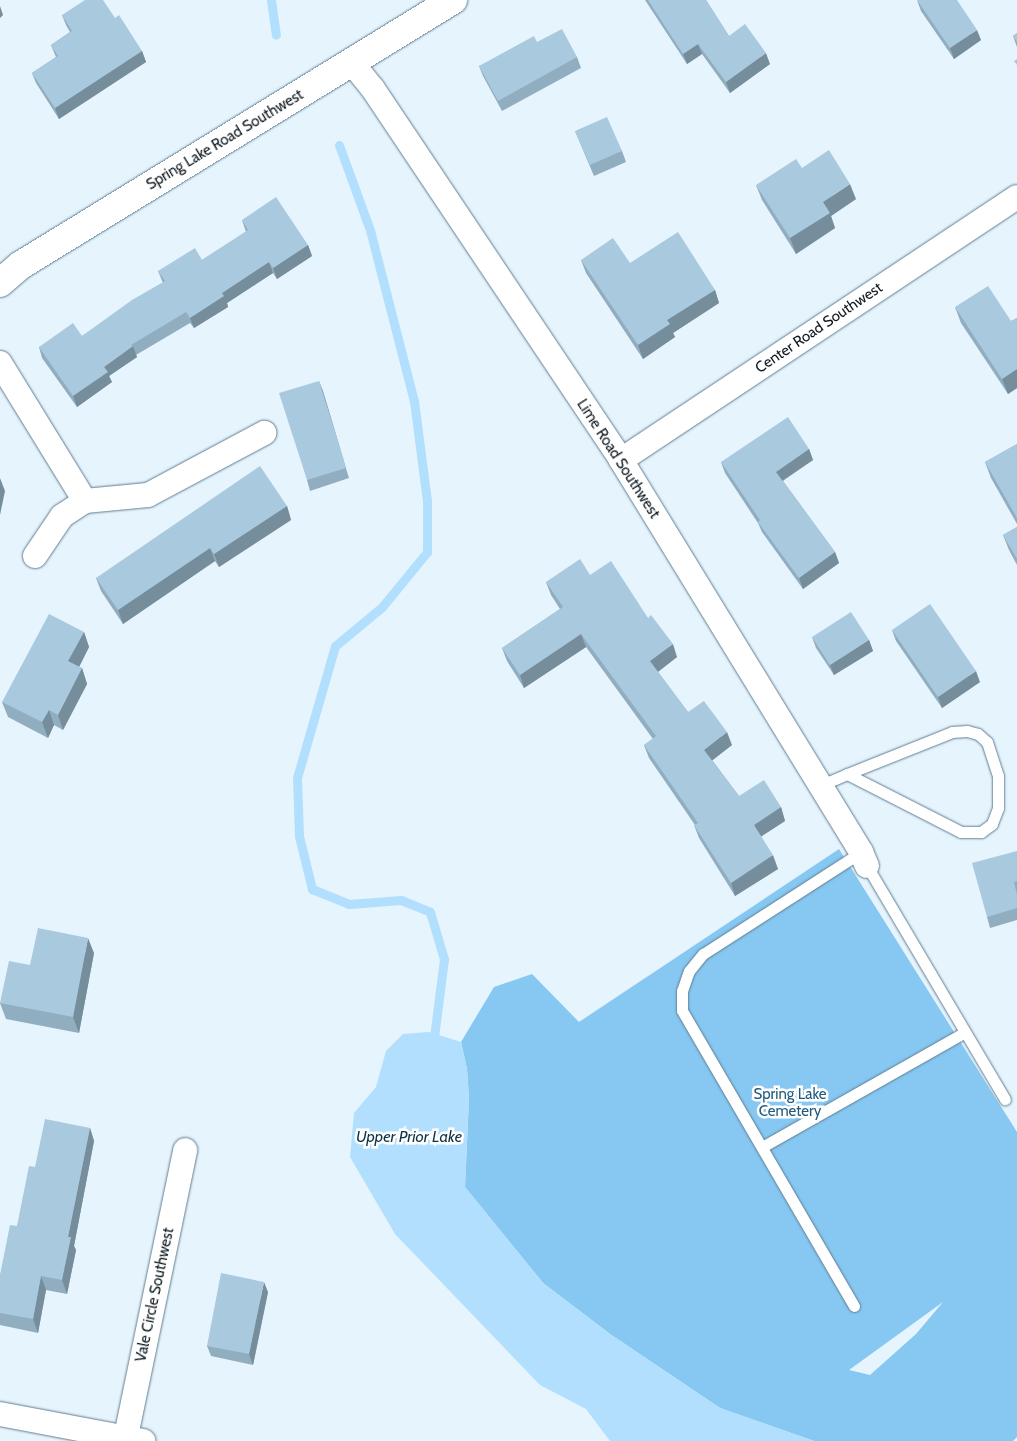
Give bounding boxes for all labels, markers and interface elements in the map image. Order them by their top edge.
street label: Spring Lake Road Southwest [143,86,307,194]
street label: Center Road Southwest [752,279,886,377]
street label: Lime Road Southwest [573,396,663,522]
park label: Spring Lake Cemetery [754,1085,826,1120]
water label: Upper Prior Lake [356,1127,462,1147]
street label: Vale Circle Southwest [132,1226,178,1364]

